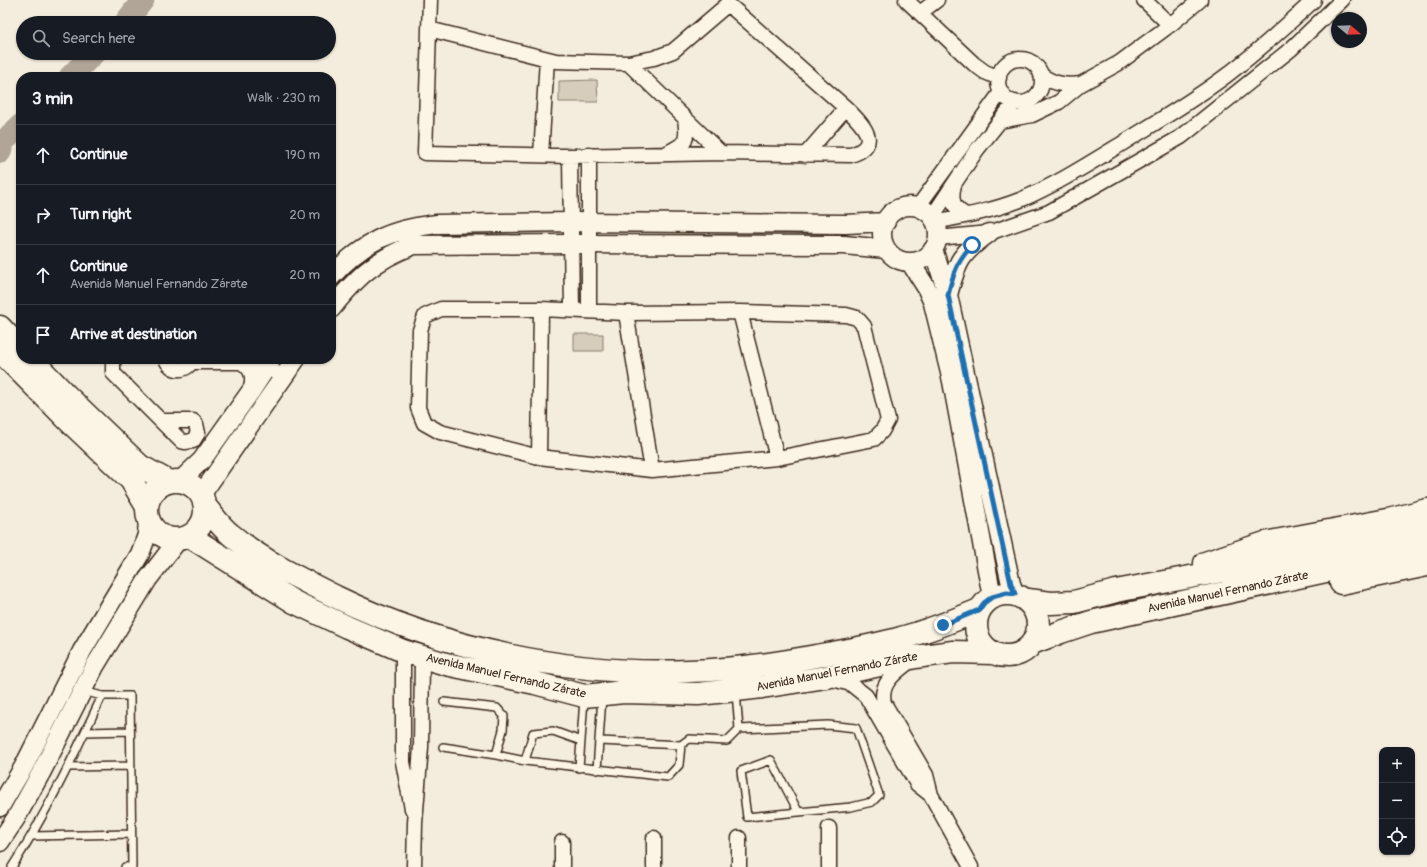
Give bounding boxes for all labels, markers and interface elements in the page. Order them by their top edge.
north arrow [1331,12,1367,48]
search box [16,16,336,60]
icon: search [30,27,52,49]
text: Search here [62,29,135,48]
text: 3 min [32,88,73,109]
text: Walk · 230 m [247,90,320,106]
icon: ahead [32,144,54,166]
text: Continue [70,145,128,164]
text: 190 m [285,147,320,163]
icon: right [32,204,54,226]
text: Turn right [70,205,131,224]
text: 20 m [289,207,320,223]
route start [963,236,981,254]
text: Continue [70,257,128,276]
icon: ahead [32,264,54,286]
text: 20 m [289,267,320,283]
text: Avenida Manuel Fernando Zárate [70,276,247,292]
icon: arrive [32,324,54,346]
text: Arrive at destination [70,325,197,344]
street label: Avenida Manuel Fernando Zárate [1146,568,1310,616]
route end [934,616,952,634]
street label: Avenida Manuel Fernando Zárate [755,649,919,695]
street label: Avenida Manuel Fernando Zárate [425,650,588,702]
map controls [1379,747,1415,855]
button: + [1379,747,1415,783]
button: − [1379,783,1415,819]
button: locate [1379,819,1415,855]

